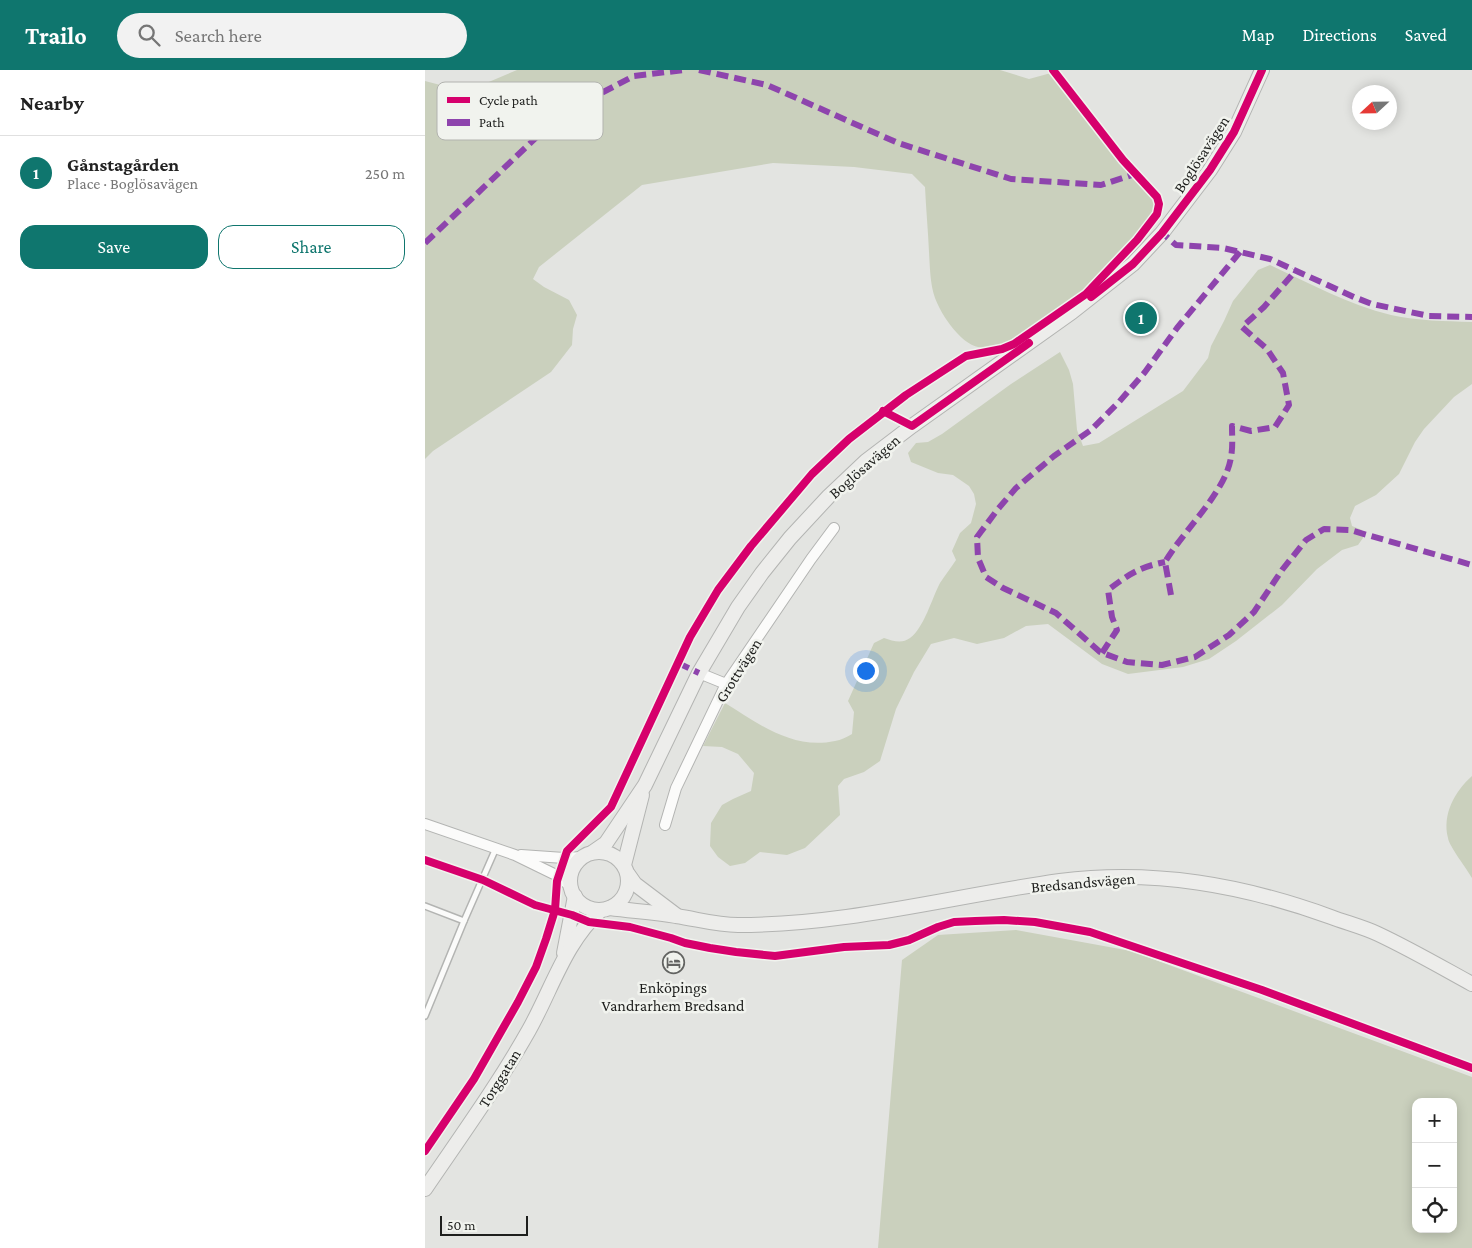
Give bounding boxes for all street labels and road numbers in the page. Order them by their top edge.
street label: Boglösavägen [1170,112,1234,196]
street label: Boglösavägen [825,431,904,502]
street label: Grottvägen [712,635,766,706]
street label: Bredsandsvägen [1030,869,1136,897]
street label: Torggatan [475,1046,525,1111]

